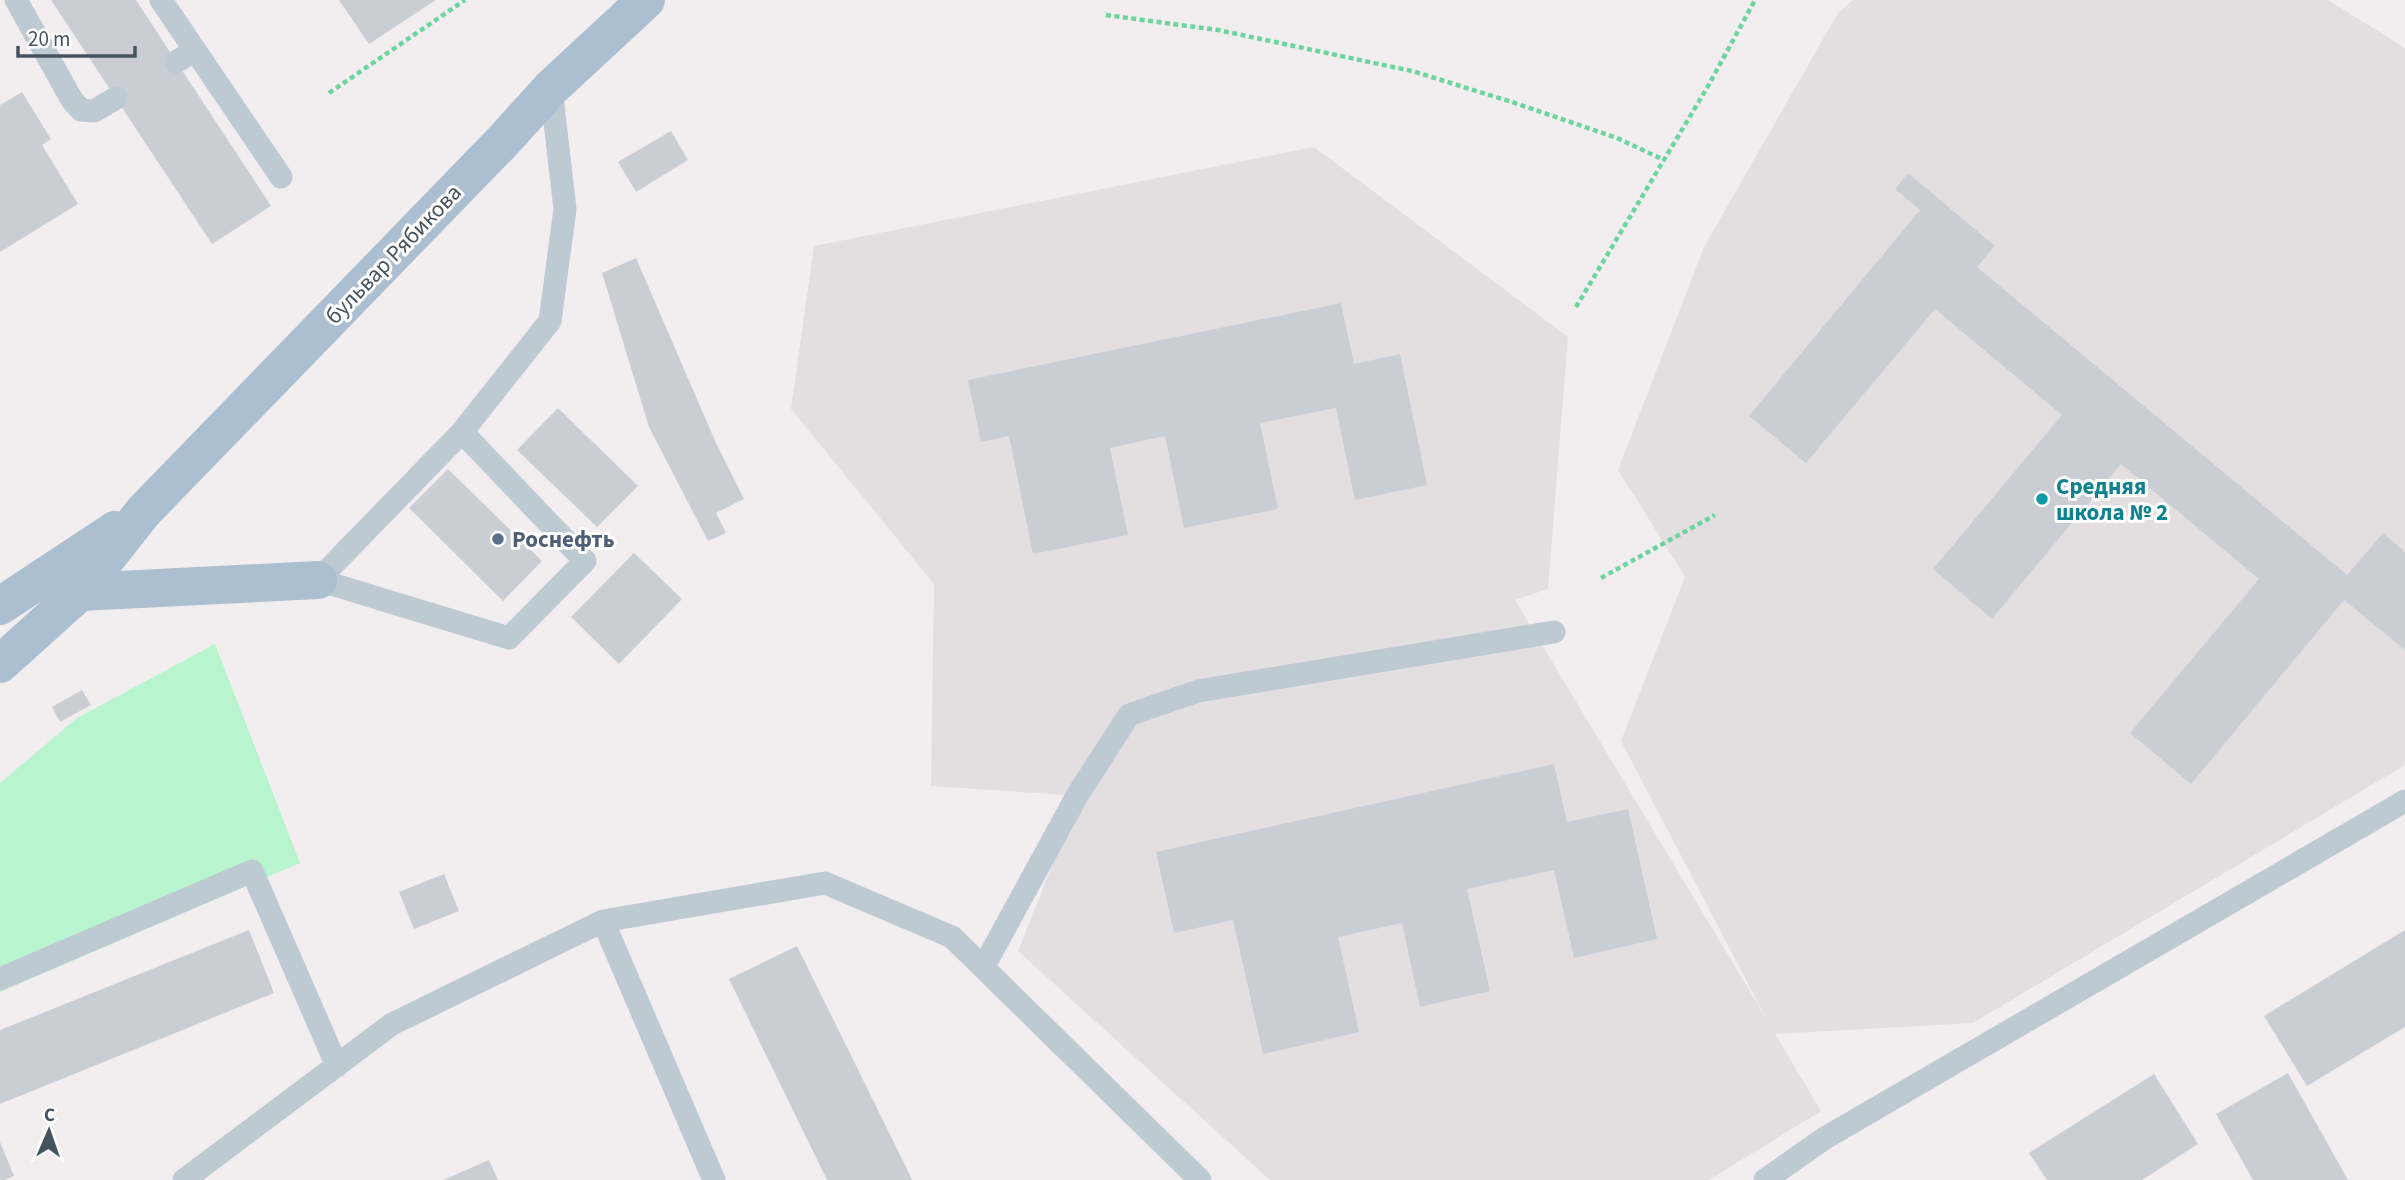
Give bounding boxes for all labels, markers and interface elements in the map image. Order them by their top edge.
scale bar [18,14,135,58]
text: 20 m [28,24,70,54]
street label: бульвар Рябикова [318,177,469,332]
place label: Средняя школа № 2 [2056,470,2168,529]
marker: Средняя школа № 2 [2034,491,2050,507]
place label: Роснефть [512,523,615,556]
marker: Роснефть [490,531,506,547]
north arrow [14,1096,84,1166]
text: С [44,1102,56,1129]

